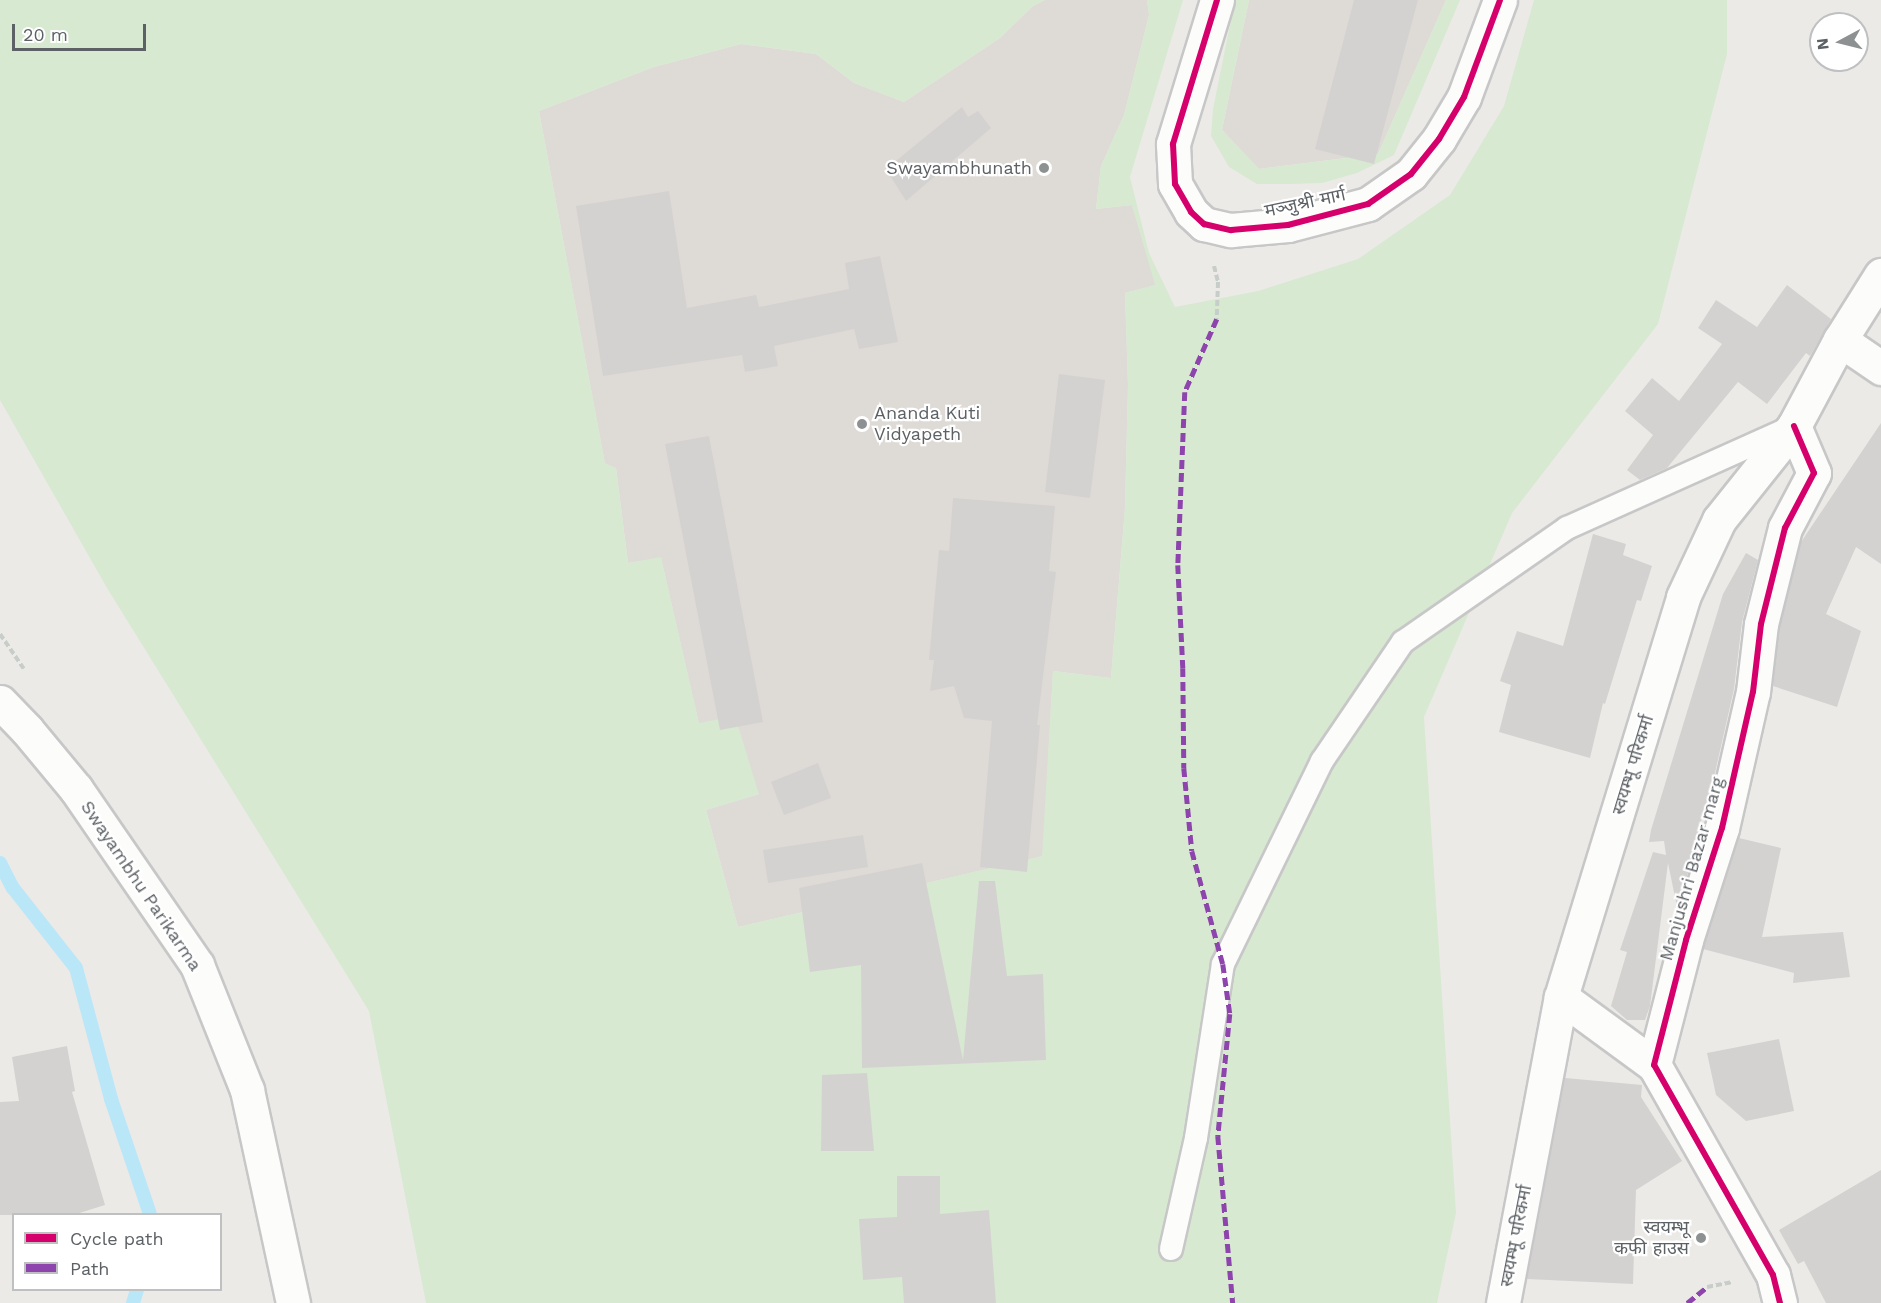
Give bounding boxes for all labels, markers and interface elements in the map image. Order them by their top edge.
scale bar [15,12,148,50]
north arrow [1809,12,1869,72]
text: 20 m [23,24,68,45]
text: N [1812,37,1833,51]
place label: Swayambhunath [886,157,1032,179]
marker: Swayambhunath [1037,161,1051,175]
street label: मञ्जुश्री मार्ग [1263,184,1347,222]
place label: Ananda Kuti Vidyapeth [874,403,981,446]
marker: Ananda Kuti Vidyapeth [855,417,869,431]
street label: स्वयम्भू परिकर्मा [1608,713,1658,817]
street label: Manjushri Bazar marg [1655,775,1729,963]
street label: Swayambhu Parikarma [76,797,206,975]
street label: स्वयम्भू परिकर्मा [1496,1183,1536,1289]
legend [12,1213,222,1291]
place label: स्वयम्भू कफी हाउस [1614,1217,1689,1260]
text: Cycle path [70,1228,164,1249]
marker: स्वयम्भू कफी हाउस [1694,1231,1708,1245]
text: Path [70,1258,110,1279]

